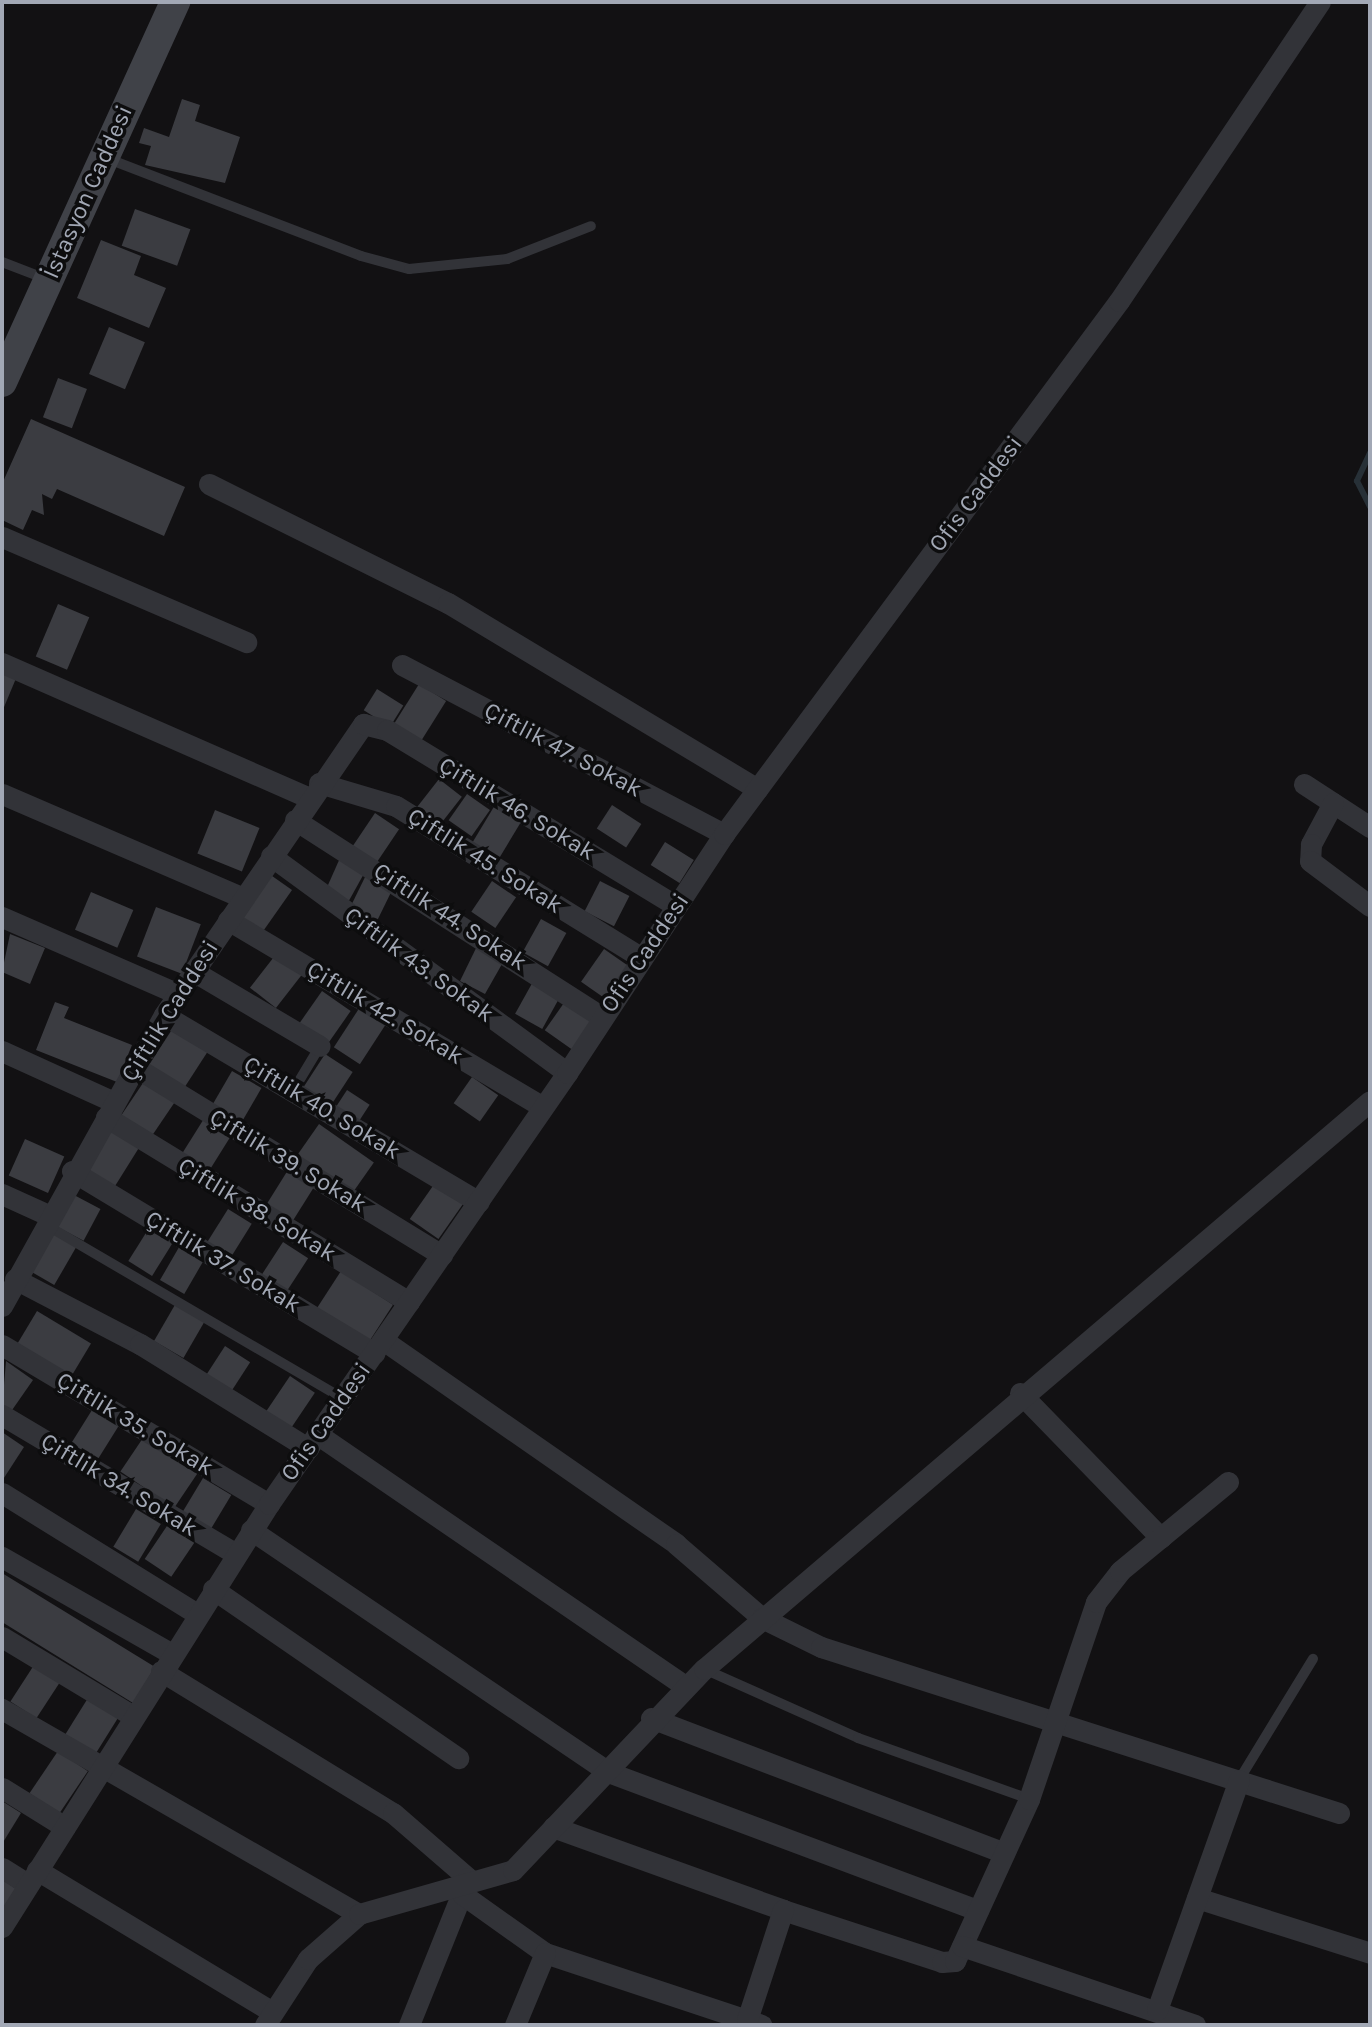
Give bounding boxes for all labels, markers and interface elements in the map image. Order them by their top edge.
street label: İstasyon Caddesi [37,101,139,283]
street label: Ofis Caddesi [923,430,1029,558]
street label: Çiftlik 47. Sokak [479,696,647,804]
street label: Çiftlik 46. Sokak [434,751,600,867]
street label: Çiftlik 45. Sokak [402,802,568,920]
street label: Çiftlik 44. Sokak [368,857,532,977]
street label: Ofis Caddesi [595,888,695,1018]
street label: Çiftlik 43. Sokak [339,901,499,1029]
street label: Çiftlik Caddesi [115,935,225,1087]
street label: Çiftlik 42. Sokak [302,955,468,1071]
street label: Çiftlik 40. Sokak [238,1050,406,1166]
street label: Çiftlik 39. Sokak [204,1103,372,1219]
street label: Çiftlik 38. Sokak [173,1152,341,1268]
street label: Çiftlik 37. Sokak [140,1204,306,1320]
street label: Ofis Caddesi [275,1357,377,1487]
street label: Çiftlik 35. Sokak [51,1366,219,1482]
street label: Çiftlik 34. Sokak [35,1427,203,1543]

